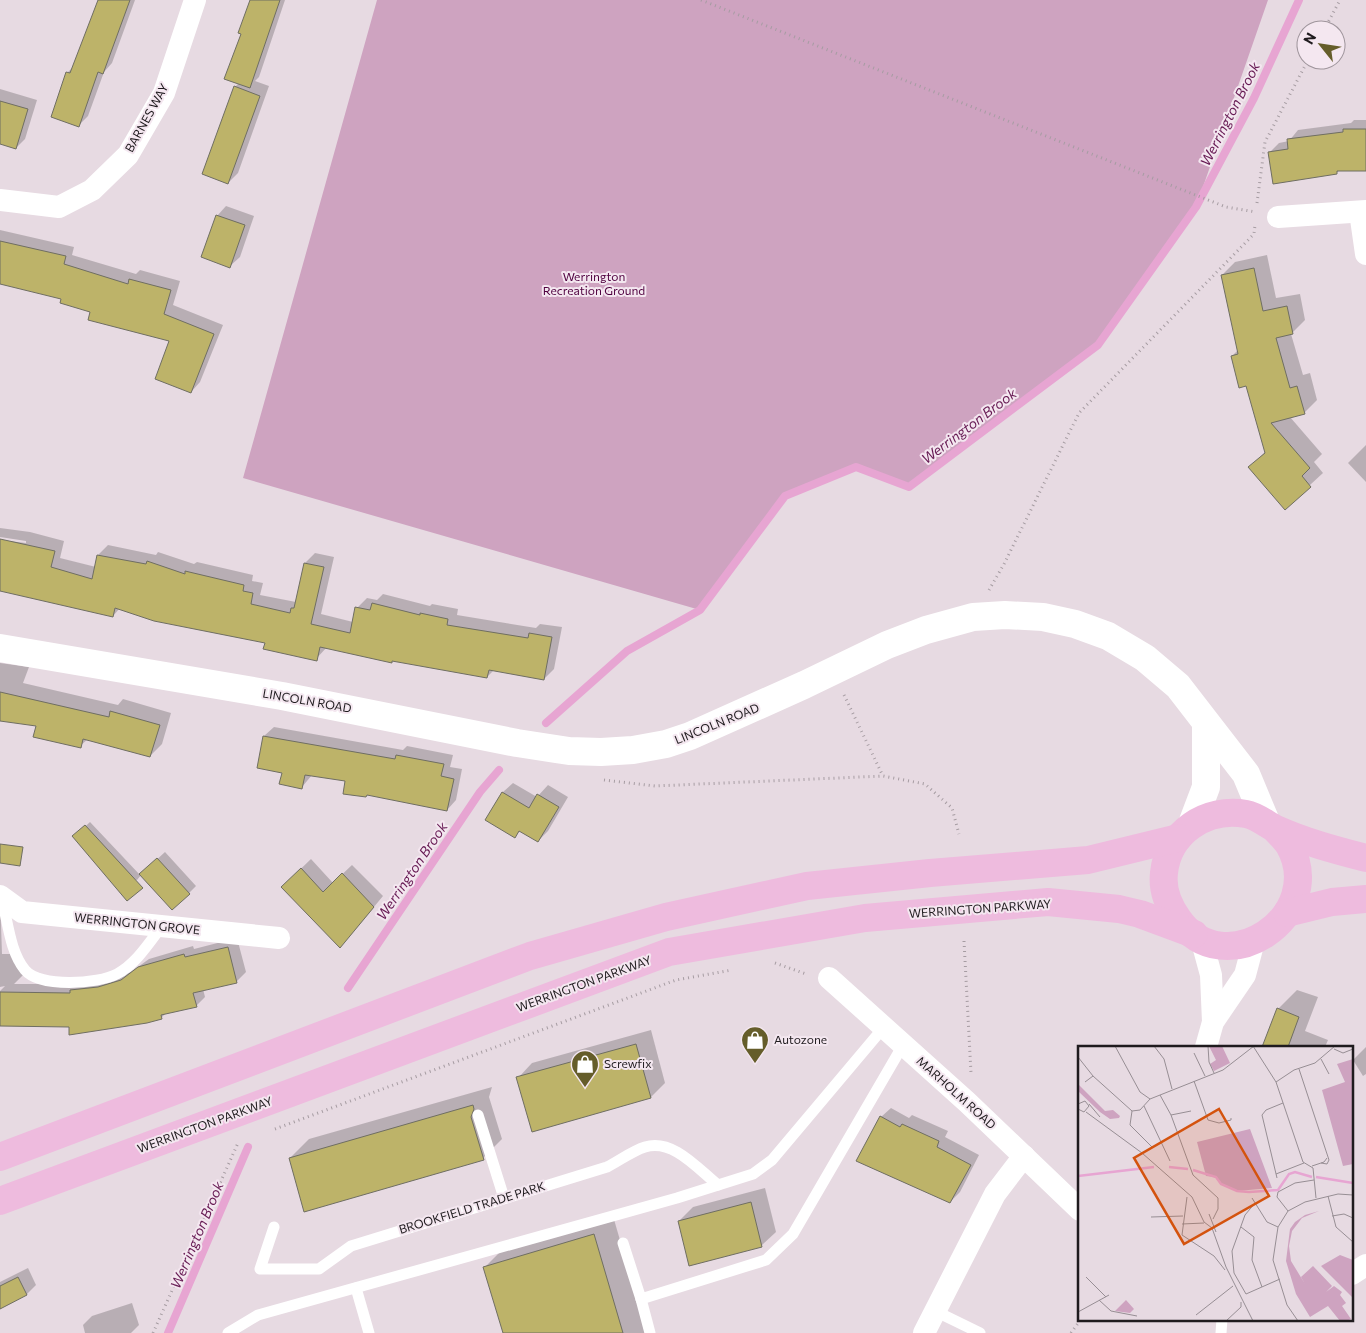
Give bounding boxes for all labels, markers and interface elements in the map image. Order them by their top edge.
north arrow [1296,20,1346,70]
text: N [1299,29,1319,47]
water label: Werrington Brook [1196,58,1263,169]
street label: BARNES WAY [122,81,171,154]
park label: Werrington Recreation Ground [543,269,645,297]
water label: Werrington Brook [918,384,1020,467]
street label: LINCOLN ROAD [262,685,353,715]
street label: LINCOLN ROAD [672,700,761,746]
water label: Werrington Brook [372,818,451,923]
street label: WERRINGTON PARKWAY [908,896,1052,920]
street label: WERRINGTON GROVE [73,909,201,937]
street label: WERRINGTON PARKWAY [514,952,653,1014]
shop icon: Autozone [740,1025,770,1064]
place label: Autozone [774,1032,827,1046]
inset map [1078,1046,1354,1320]
shop icon: Screwfix [570,1049,600,1088]
street label: MARHOLM ROAD [914,1053,999,1132]
place label: Screwfix [604,1056,652,1070]
street label: WERRINGTON PARKWAY [135,1093,274,1155]
water label: Werrington Brook [166,1178,227,1291]
street label: BROOKFIELD TRADE PARK [397,1178,547,1236]

